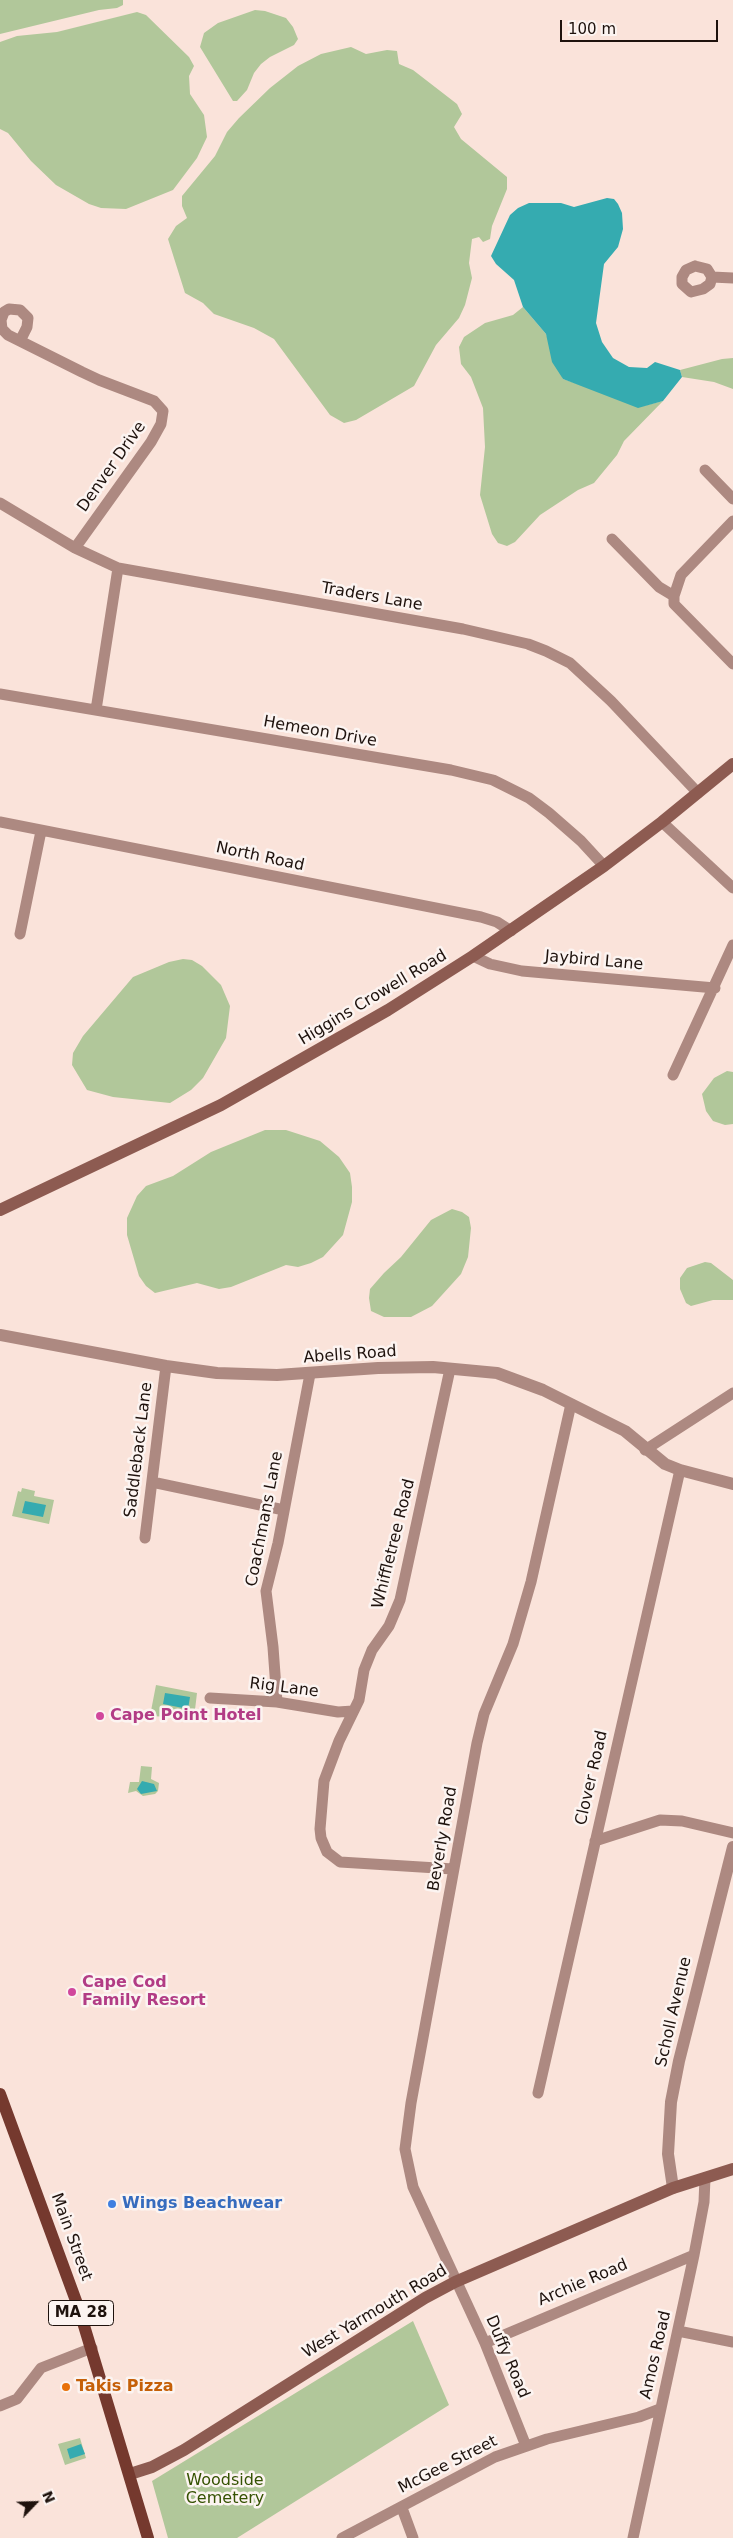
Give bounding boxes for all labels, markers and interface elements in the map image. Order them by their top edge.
scale bar [563,10,720,42]
text: 100 m [568,20,616,38]
street label: Denver Drive [74,418,150,516]
street label: Traders Lane [320,579,424,615]
street label: Hemeon Drive [262,713,378,751]
street label: North Road [214,838,306,876]
street label: Higgins Crowell Road [296,946,450,1050]
street label: Jaybird Lane [544,947,644,975]
street label: Abells Road [303,1342,397,1368]
street label: Saddleback Lane [121,1381,157,1519]
street label: Coachmans Lane [242,1450,288,1588]
street label: Whiffletree Road [369,1477,419,1611]
street label: Rig Lane [248,1674,320,1702]
place label: Cape Point Hotel [110,1706,262,1726]
marker: Cape Point Hotel [94,1710,106,1722]
street label: Clover Road [572,1729,612,1827]
street label: Beverly Road [424,1785,462,1893]
street label: Scholl Avenue [652,1955,696,2069]
place label: Cape Cod Family Resort [82,1973,206,2011]
marker: Cape Cod Family Resort [66,1986,78,1998]
street label: Main Street [46,2191,96,2283]
place label: Wings Beachwear [122,2194,282,2214]
marker: Wings Beachwear [106,2198,118,2210]
street label: Archie Road [535,2255,631,2311]
street label: West Yarmouth Road [299,2261,451,2363]
road number: MA 28 [48,2300,114,2326]
street label: Amos Road [637,2309,675,2401]
street label: Duffy Road [481,2313,533,2401]
place label: Takis Pizza [76,2377,174,2397]
marker: Takis Pizza [60,2381,72,2393]
street label: McGee Street [395,2432,501,2498]
park label: Woodside Cemetery [186,2471,264,2509]
north arrow [10,2478,60,2528]
text: N [39,2488,58,2506]

